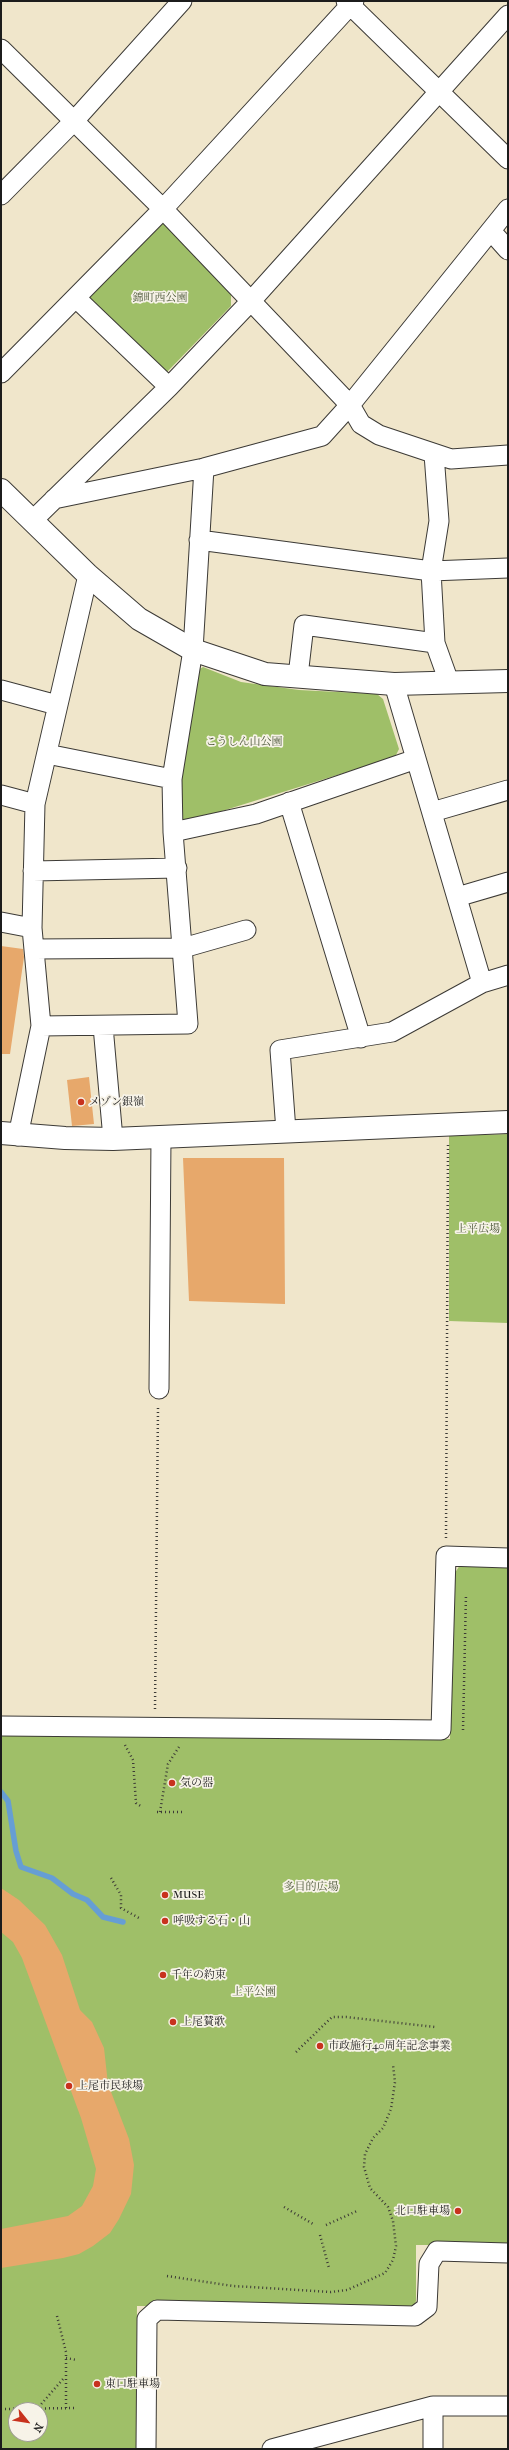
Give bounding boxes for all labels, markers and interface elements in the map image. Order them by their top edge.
park label: 錦町西公園 [133,291,187,305]
park label: こうしん山公園 [206,735,282,749]
place label: メゾン銀嶺 [89,1095,144,1109]
marker: メゾン銀嶺 [76,1097,86,1107]
park label: 上平広場 [456,1222,500,1236]
place label: 気の器 [180,1776,213,1790]
marker: 気の器 [167,1778,177,1788]
park label: 多目的広場 [284,1880,338,1894]
place label: MUSE [173,1888,204,1902]
marker: MUSE [160,1890,170,1900]
place label: 呼吸する石・山 [173,1914,250,1928]
marker: 呼吸する石・山 [160,1916,170,1926]
place label: 千年の約束 [171,1968,226,1982]
marker: 千年の約束 [158,1970,168,1980]
park label: 上平公園 [232,1985,276,1999]
place label: 上尾賛歌 [181,2015,225,2029]
marker: 上尾賛歌 [168,2017,178,2027]
place label: 市政施行40周年記念事業 [328,2039,451,2053]
marker: 市政施行40周年記念事業 [315,2041,325,2051]
place label: 上尾市民球場 [77,2079,143,2093]
marker: 上尾市民球場 [64,2081,74,2091]
place label: 北口駐車場 [395,2204,450,2218]
marker: 北口駐車場 [453,2206,463,2216]
place label: 東口駐車場 [105,2377,160,2391]
marker: 東口駐車場 [92,2379,102,2389]
north arrow [8,2402,48,2442]
text: N [30,2421,46,2435]

